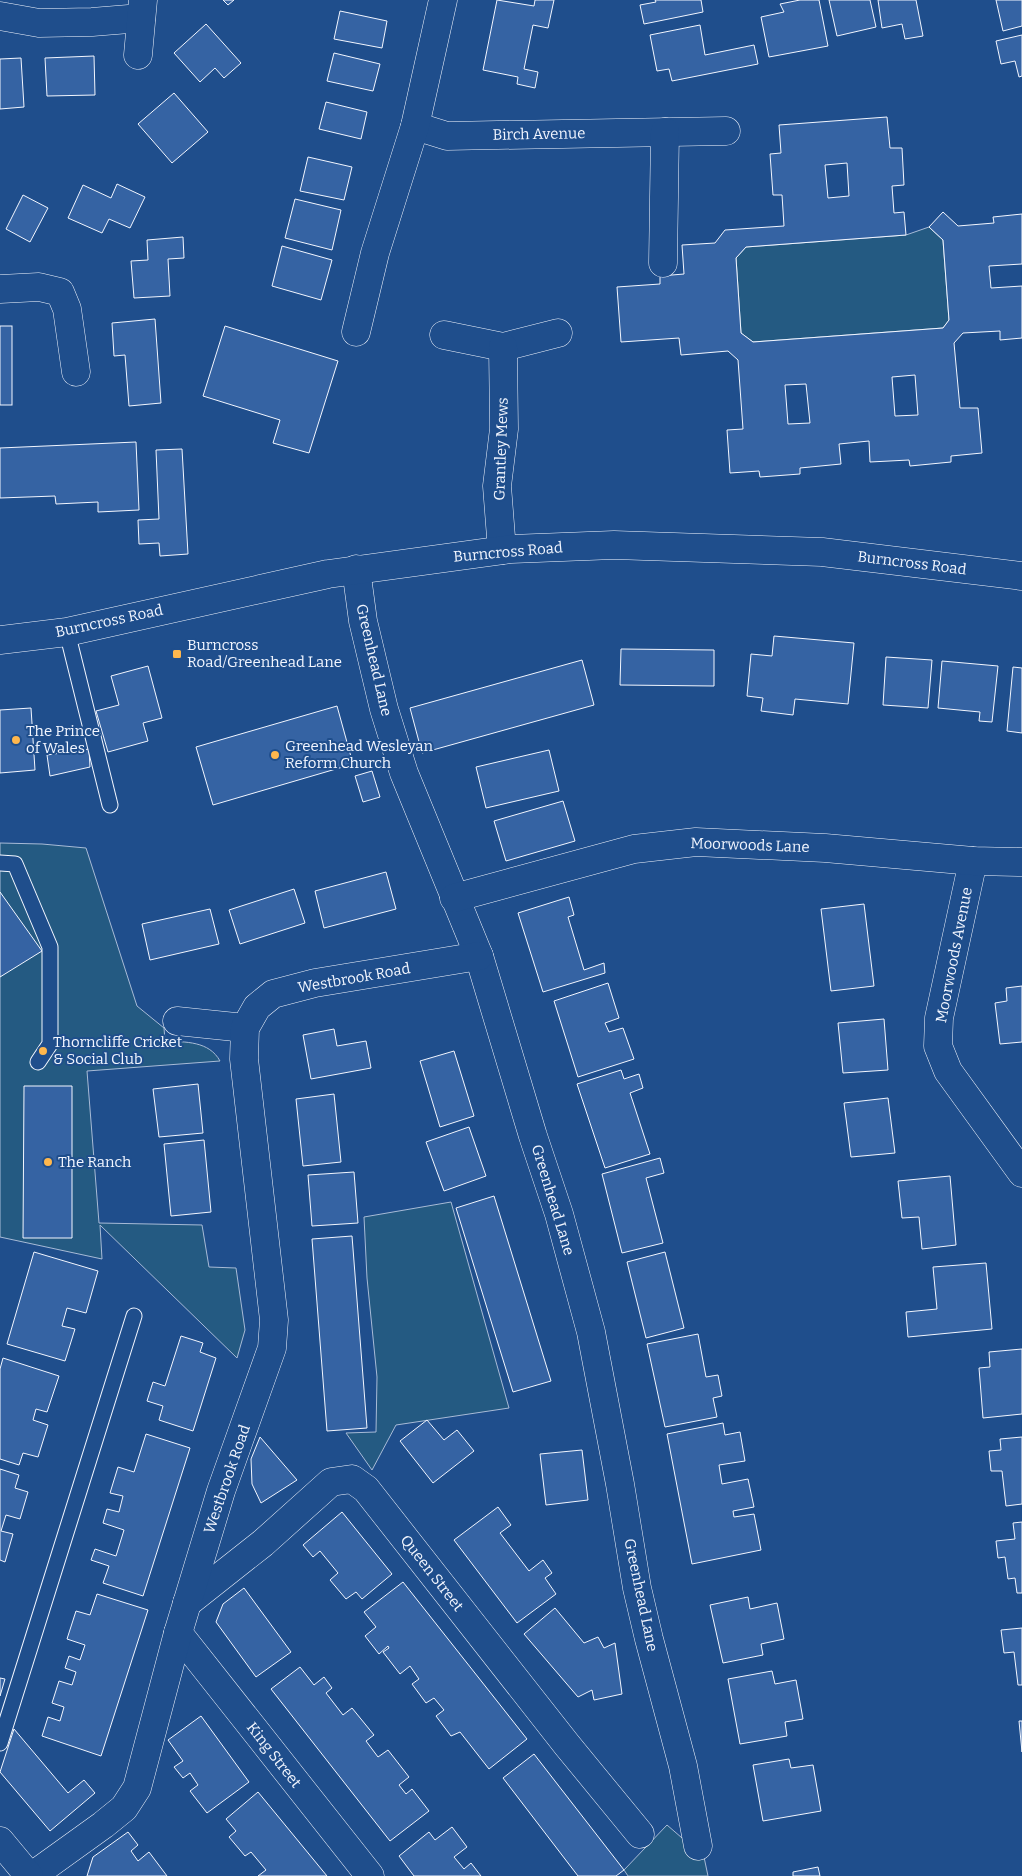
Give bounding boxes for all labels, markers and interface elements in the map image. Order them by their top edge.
street label: Birch Avenue [493,124,585,144]
street label: Grantley Mews [490,397,512,501]
street label: Burncross Road [453,538,564,566]
street label: Burncross Road [856,547,968,579]
street label: Burncross Road [53,601,165,641]
street label: Greenhead Lane [352,602,396,718]
place label: Burncross Road/Greenhead Lane [187,636,342,671]
marker: Burncross Road/Greenhead Lane [171,648,183,660]
place label: The Prince of Wales [26,722,100,757]
marker: The Prince of Wales [10,734,22,746]
place label: Greenhead Wesleyan Reform Church [285,737,434,772]
marker: Greenhead Wesleyan Reform Church [269,749,281,761]
street label: Moorwoods Lane [690,834,810,856]
street label: Moorwoods Avenue [932,886,976,1024]
street label: Westbrook Road [296,959,412,997]
place label: Thorncliffe Cricket & Social Club [53,1033,183,1068]
marker: Thorncliffe Cricket & Social Club [37,1045,49,1057]
street label: Greenhead Lane [528,1142,578,1258]
place label: The Ranch [58,1153,132,1171]
marker: The Ranch [42,1156,54,1168]
street label: Westbrook Road [200,1422,254,1536]
street label: Queen Street [397,1531,468,1615]
street label: Greenhead Lane [620,1537,662,1653]
street label: King Street [243,1719,305,1792]

